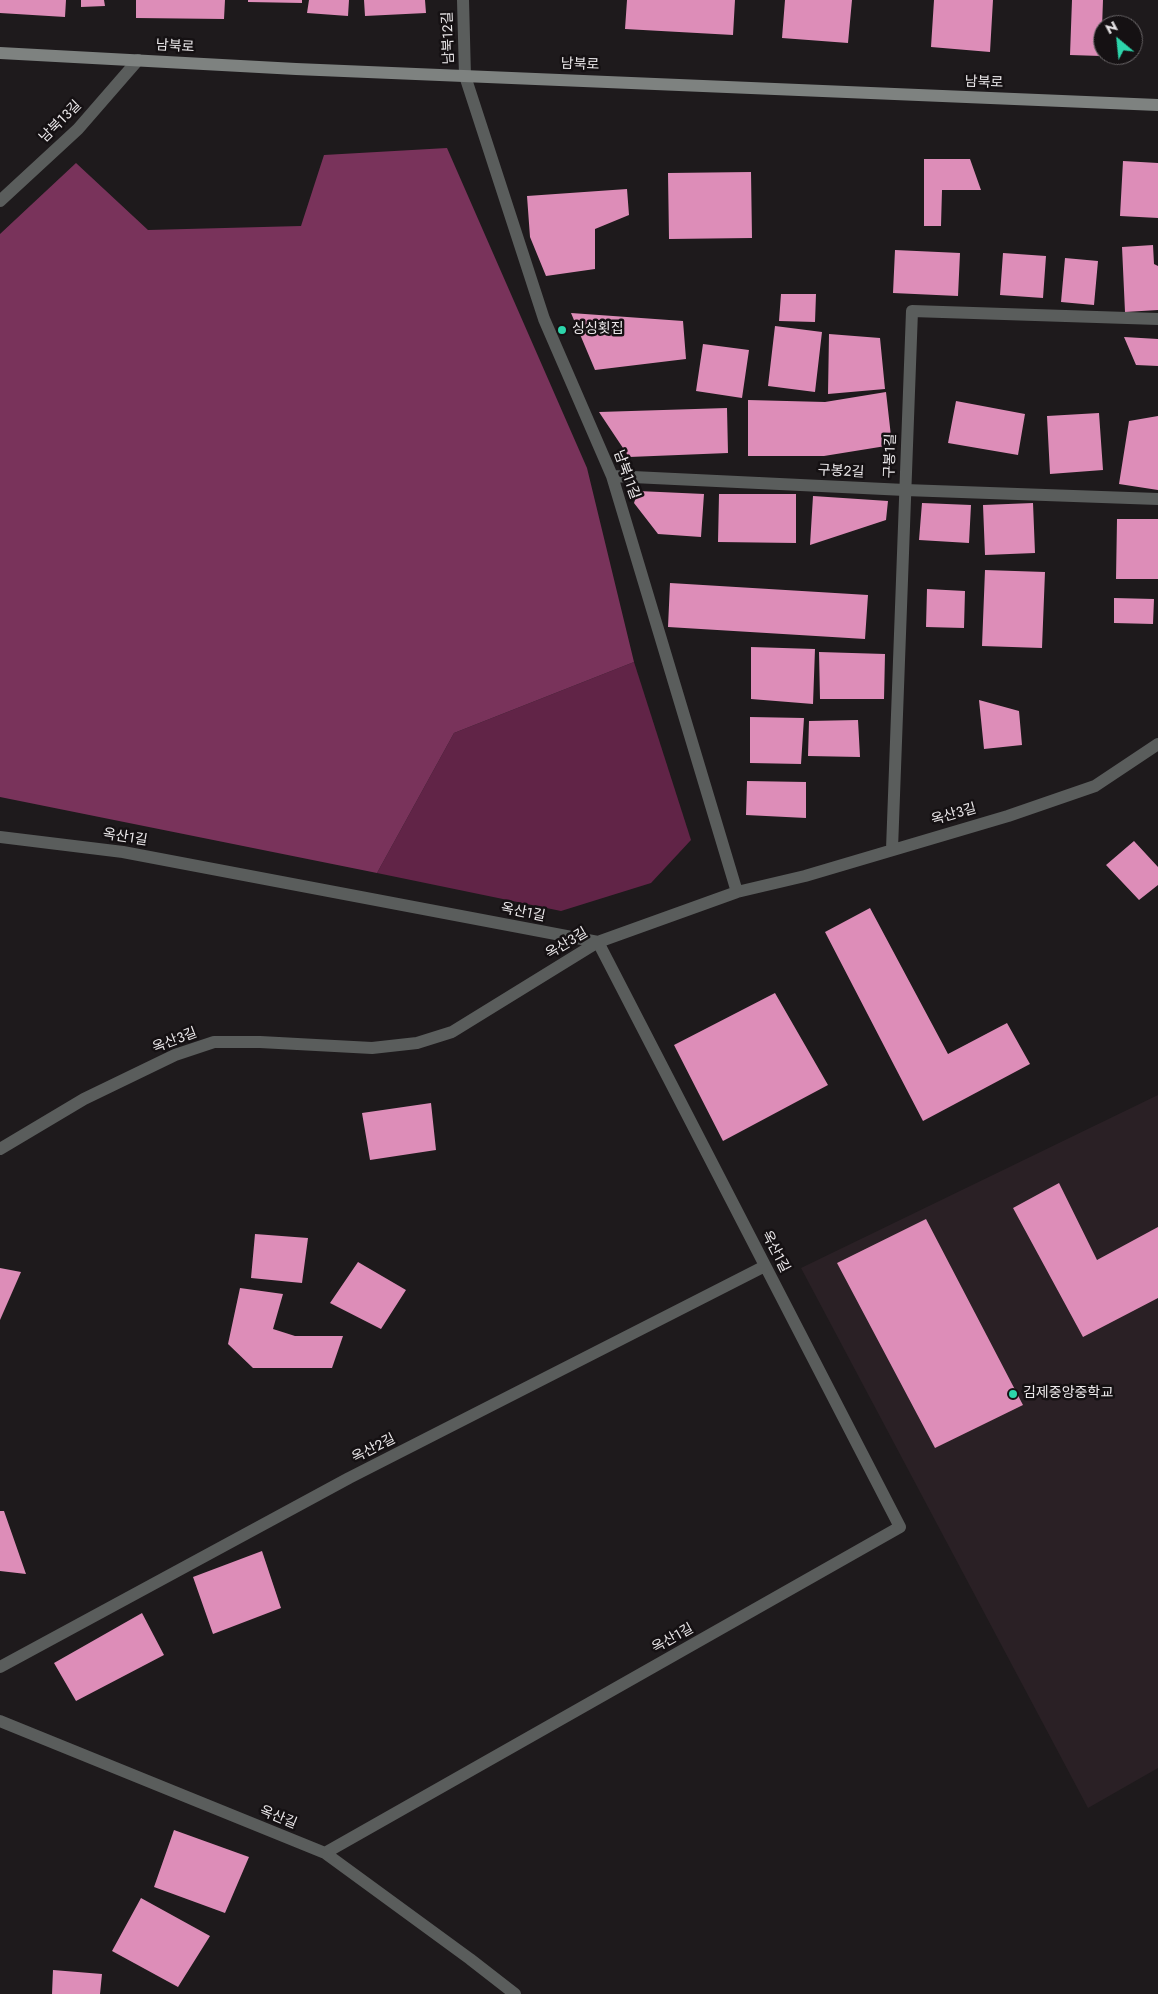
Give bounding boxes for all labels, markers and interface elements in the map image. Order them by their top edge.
street label: 남북12길 [440,11,458,65]
north arrow [1093,15,1143,65]
text: N [1102,16,1121,39]
street label: 남북로 [155,38,195,56]
street label: 남북로 [560,56,600,74]
street label: 남북로 [964,74,1004,92]
street label: 남북13길 [36,97,86,147]
place label: 싱싱횟집 [572,322,624,338]
marker: 싱싱횟집 [556,324,568,336]
street label: 구봉1길 [882,433,900,479]
street label: 남북11길 [609,448,643,502]
street label: 구봉2길 [817,462,865,482]
street label: 옥산3길 [929,801,979,829]
street label: 옥산1길 [101,826,149,850]
street label: 옥산1길 [499,900,547,926]
street label: 옥산3길 [543,925,591,963]
street label: 옥산3길 [150,1025,200,1057]
street label: 옥산1길 [757,1228,793,1276]
place label: 김제중앙중학교 [1023,1386,1113,1402]
marker: 김제중앙중학교 [1007,1388,1019,1400]
street label: 옥산2길 [349,1431,399,1467]
street label: 옥산1길 [649,1621,697,1657]
street label: 옥산길 [257,1803,299,1833]

